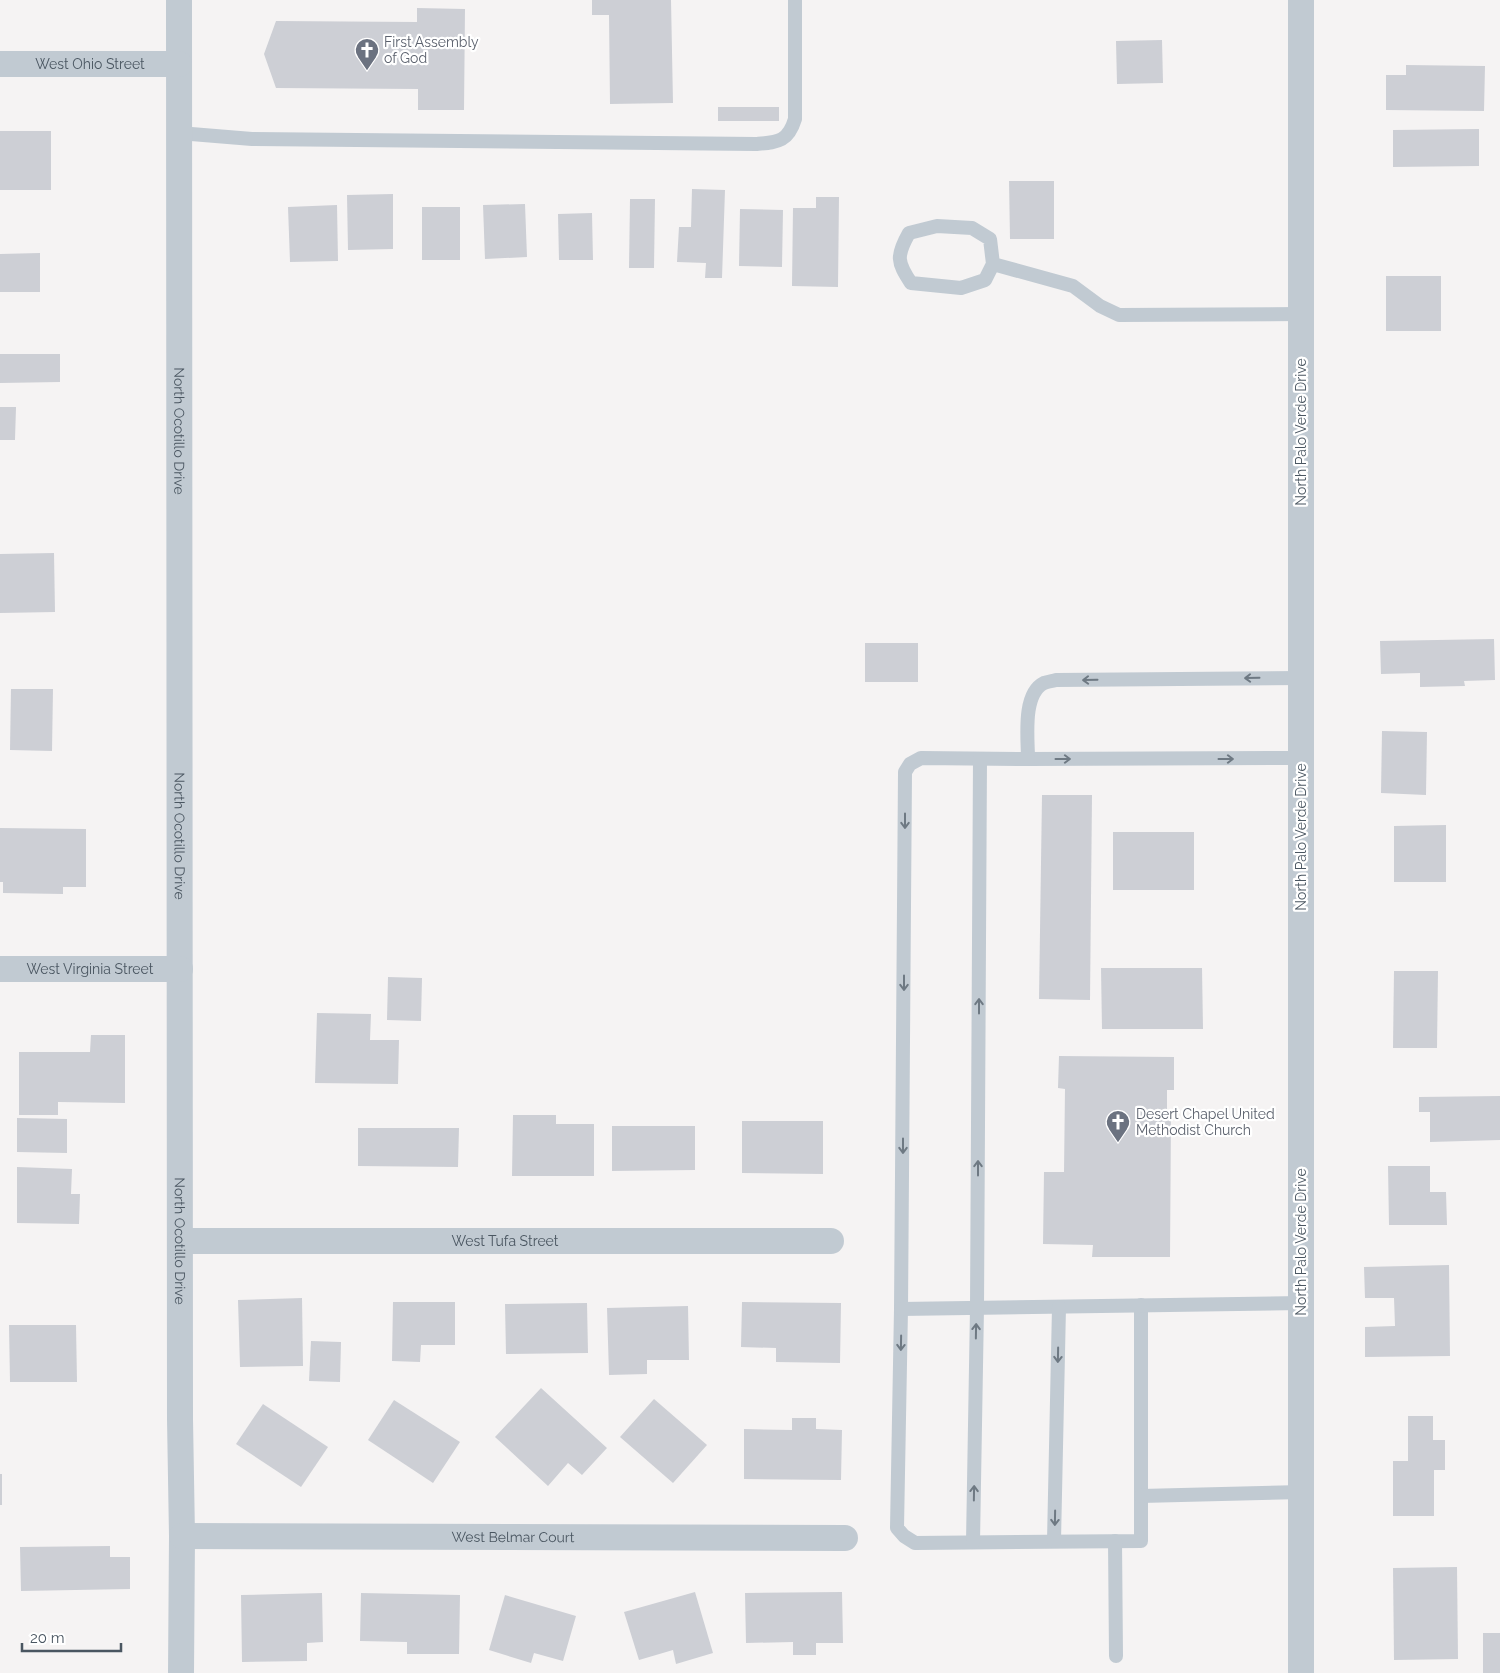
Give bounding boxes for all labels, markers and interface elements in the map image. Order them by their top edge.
place label: First Assembly of God [384,34,479,66]
church icon: First Assembly of God [354,37,380,71]
street label: West Ohio Street [35,56,145,72]
street label: North Palo Verde Drive [1293,358,1309,506]
street label: North Ocotillo Drive [171,367,187,495]
one-way arrow [1245,673,1261,683]
one-way arrow [1082,675,1098,685]
one-way arrow [1055,754,1071,764]
one-way arrow [1218,754,1234,764]
street label: North Palo Verde Drive [1293,763,1309,911]
street label: North Ocotillo Drive [172,772,188,900]
one-way arrow [900,812,910,829]
street label: West Virginia Street [27,961,154,977]
one-way arrow [899,975,909,991]
one-way arrow [974,998,984,1014]
place label: Desert Chapel United Methodist Church [1136,1106,1275,1138]
church icon: Desert Chapel United Methodist Church [1105,1109,1131,1143]
one-way arrow [898,1138,907,1154]
one-way arrow [973,1160,982,1176]
street label: North Palo Verde Drive [1293,1168,1309,1316]
street label: North Ocotillo Drive [172,1177,188,1305]
street label: West Tufa Street [452,1233,559,1249]
one-way arrow [971,1323,981,1339]
one-way arrow [896,1335,905,1351]
one-way arrow [1053,1347,1063,1363]
one-way arrow [969,1485,979,1502]
one-way arrow [1050,1509,1060,1525]
street label: West Belmar Court [452,1529,575,1545]
scale bar [22,1620,121,1652]
text: 20 m [30,1629,65,1647]

